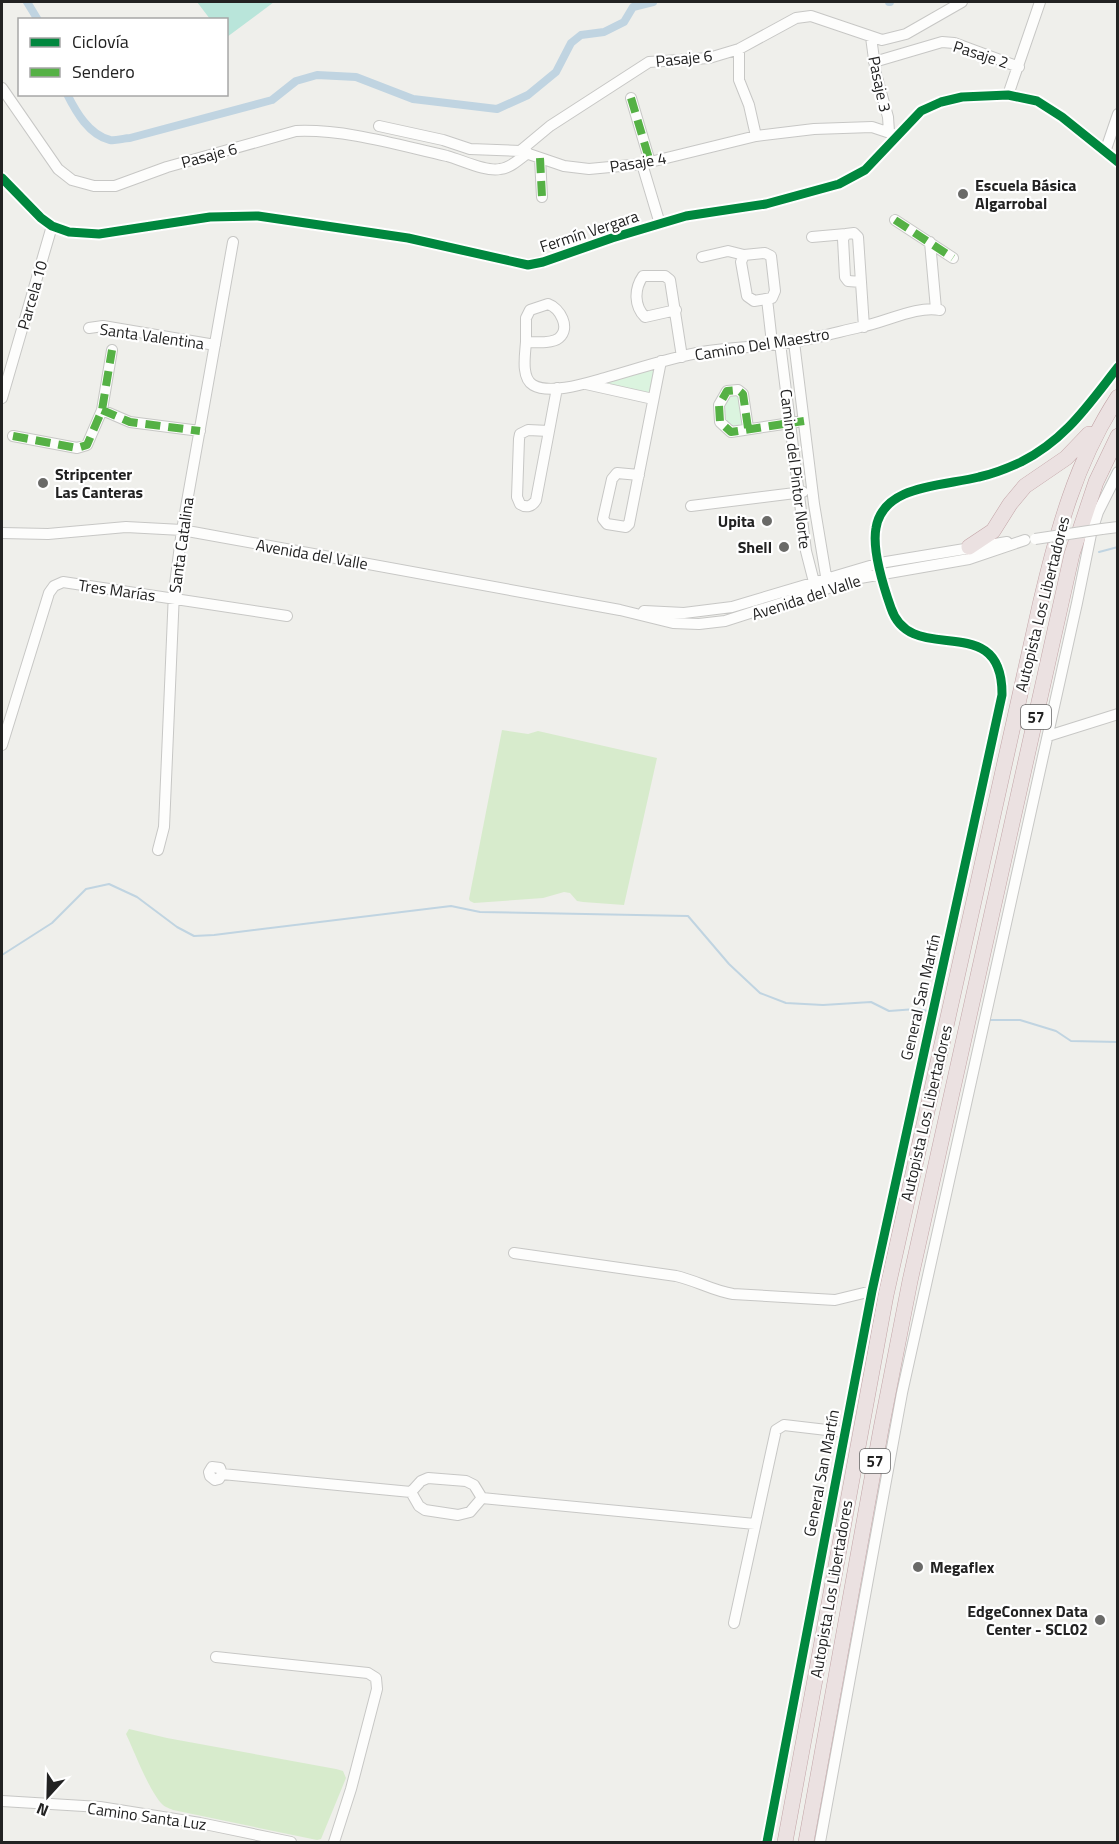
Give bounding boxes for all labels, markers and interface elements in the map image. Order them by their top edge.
legend [18,18,228,96]
text: Ciclovía [72,28,129,55]
street label: Pasaje 2 [950,34,1012,74]
street label: Pasaje 6 [654,43,714,73]
street label: Pasaje 3 [862,54,898,114]
text: Sendero [72,58,135,85]
street label: Pasaje 6 [178,136,240,174]
street label: Pasaje 4 [608,146,668,178]
place label: Escuela Básica Algarrobal [975,173,1077,215]
marker: Escuela Básica Algarrobal [956,187,970,201]
street label: Fermín Vergara [536,204,642,258]
street label: Parcela 10 [11,258,53,332]
street label: Santa Valentina [98,317,206,355]
street label: Camino Del Maestro [693,321,831,367]
street label: Camino del Pintor Norte [774,388,818,550]
place label: Stripcenter Las Canteras [55,462,143,504]
marker: Stripcenter Las Canteras [36,476,50,490]
street label: Santa Catalina [162,496,200,594]
place label: Upita [718,509,755,533]
marker: Upita [760,514,774,528]
street label: Autopista Los Libertadores [1009,514,1075,694]
street label: Avenida del Valle [254,532,370,576]
place label: Shell [738,535,772,559]
marker: Shell [777,540,791,554]
street label: Avenida del Valle [749,568,863,626]
street label: Tres Marías [77,573,157,607]
road number: 57 [1021,705,1051,729]
street label: General San Martín [894,932,946,1062]
street label: Autopista Los Libertadores [894,1022,958,1204]
street label: General San Martín [797,1407,845,1539]
road number: 57 [860,1449,890,1473]
street label: Autopista Los Libertadores [804,1498,858,1680]
place label: Megaflex [930,1555,995,1579]
marker: Megaflex [911,1560,925,1574]
place label: EdgeConnex Data Center - SCL02 [967,1599,1088,1641]
marker: EdgeConnex Data Center - SCL02 [1093,1613,1107,1627]
north arrow [18,1766,78,1826]
street label: Camino Santa Luz [86,1796,208,1836]
text: N [33,1797,52,1823]

